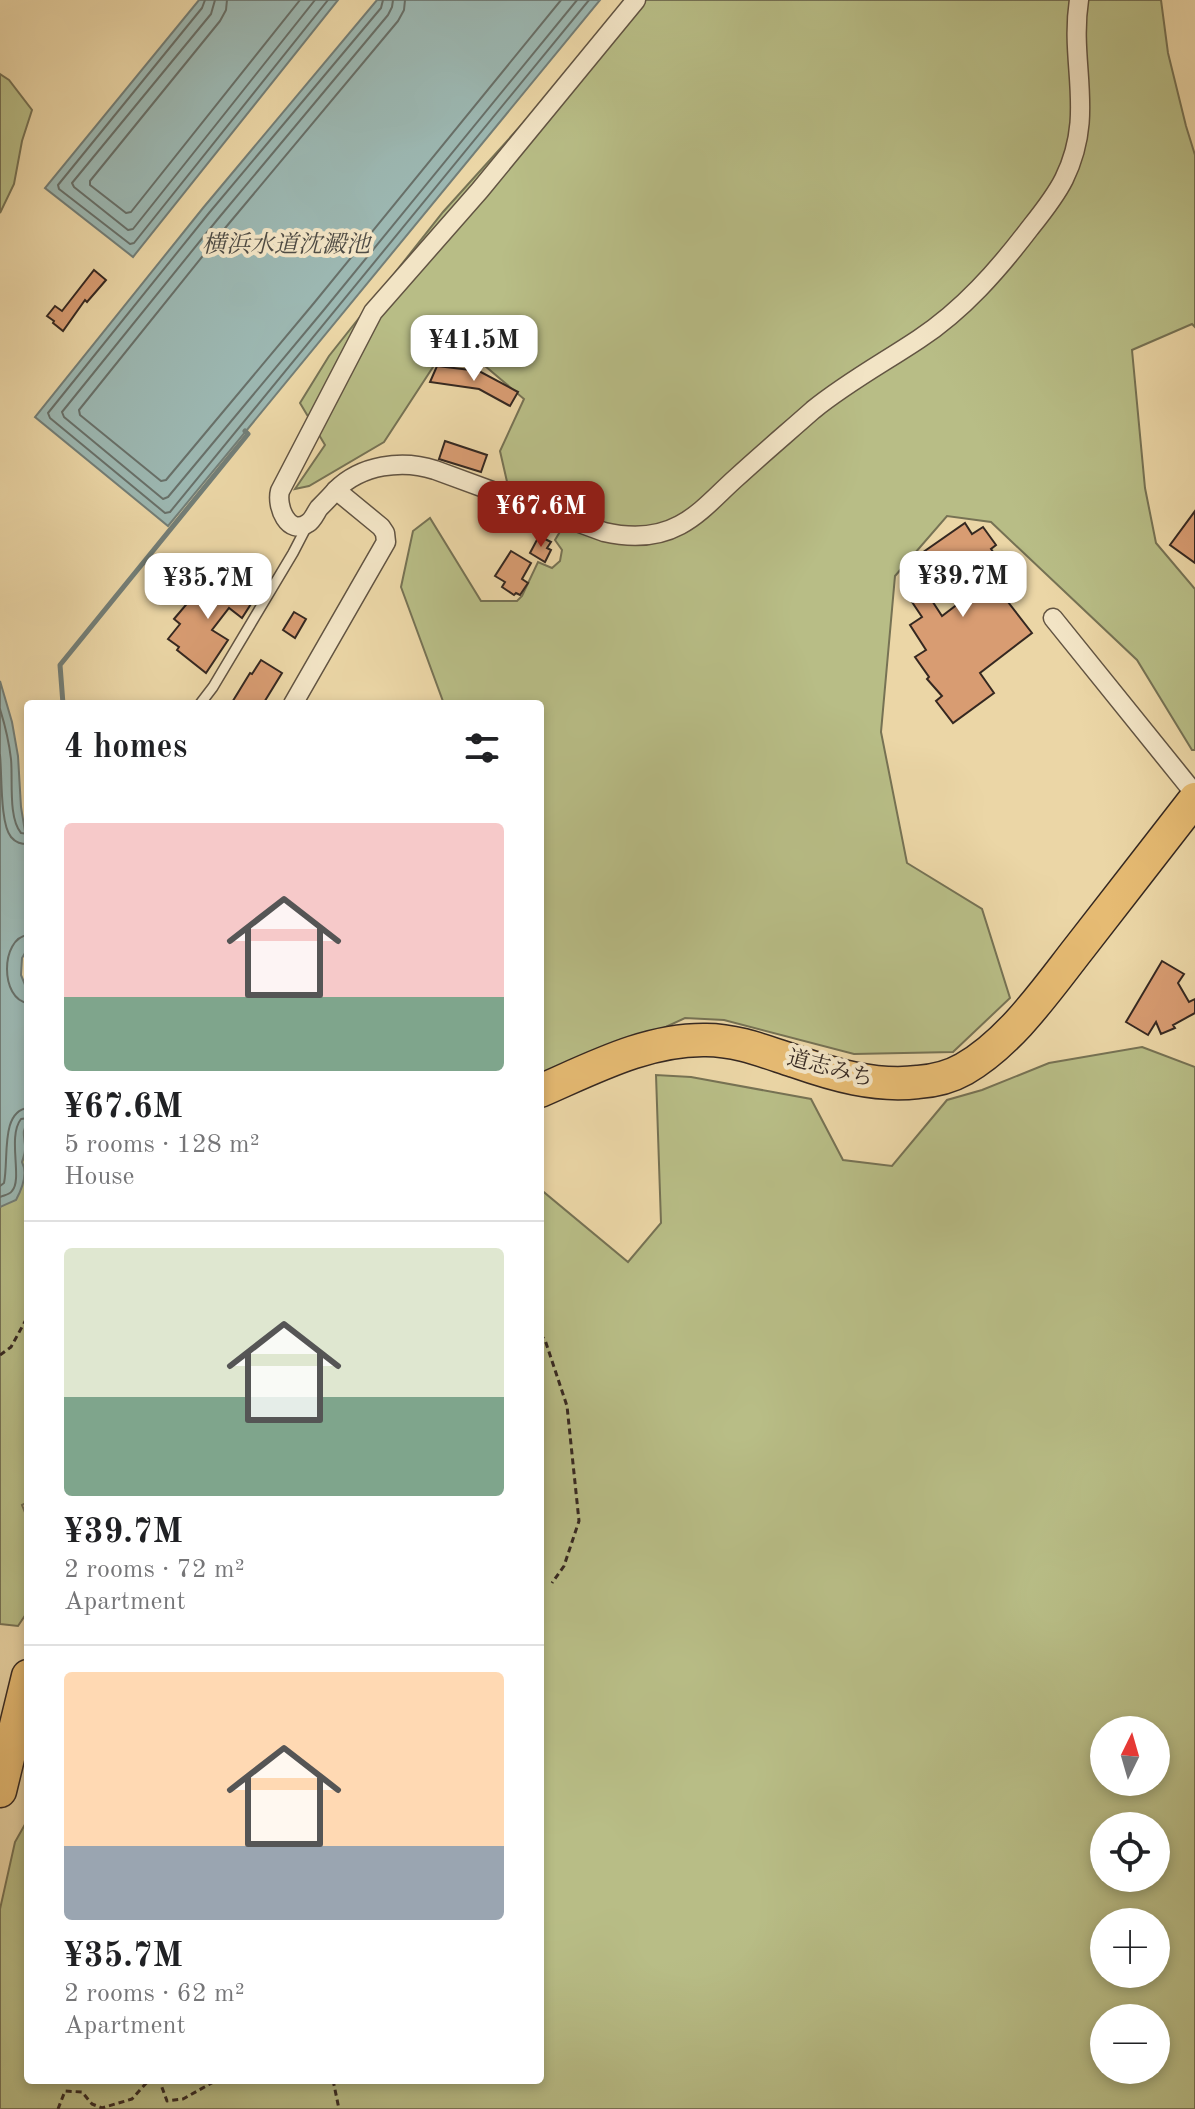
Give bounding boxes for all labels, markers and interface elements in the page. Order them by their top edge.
water label: 横浜水道沈澱池 [202,231,373,258]
pin: ¥41.5M [409,315,539,383]
text: ¥41.5M [429,328,519,354]
pin: ¥67.6M [476,481,606,549]
text: ¥67.6M [496,494,586,520]
pin: ¥39.7M [898,551,1028,619]
pin: ¥35.7M [143,553,273,621]
text: ¥39.7M [918,564,1008,590]
text: ¥35.7M [163,566,253,592]
icon: filters [460,726,504,770]
text: 4 homes [64,731,187,765]
icon: home [212,875,356,1019]
street label: 道志みち [785,1045,876,1091]
text: ¥67.6M [64,1091,183,1125]
text: 5 rooms · 128 m² [64,1132,260,1158]
text: House [64,1164,135,1190]
icon: home [212,1300,356,1444]
text: ¥39.7M [64,1516,183,1550]
text: 2 rooms · 72 m² [64,1557,245,1583]
text: Apartment [64,1589,186,1615]
north arrow [1090,1716,1170,1796]
map controls [1090,1716,1170,2084]
icon: home [212,1724,356,1868]
button: locate [1090,1812,1170,1892]
button: + [1090,1908,1170,1988]
text: ¥35.7M [64,1940,183,1974]
text: 2 rooms · 62 m² [64,1981,245,2007]
button: − [1090,2004,1170,2084]
text: Apartment [64,2013,186,2039]

